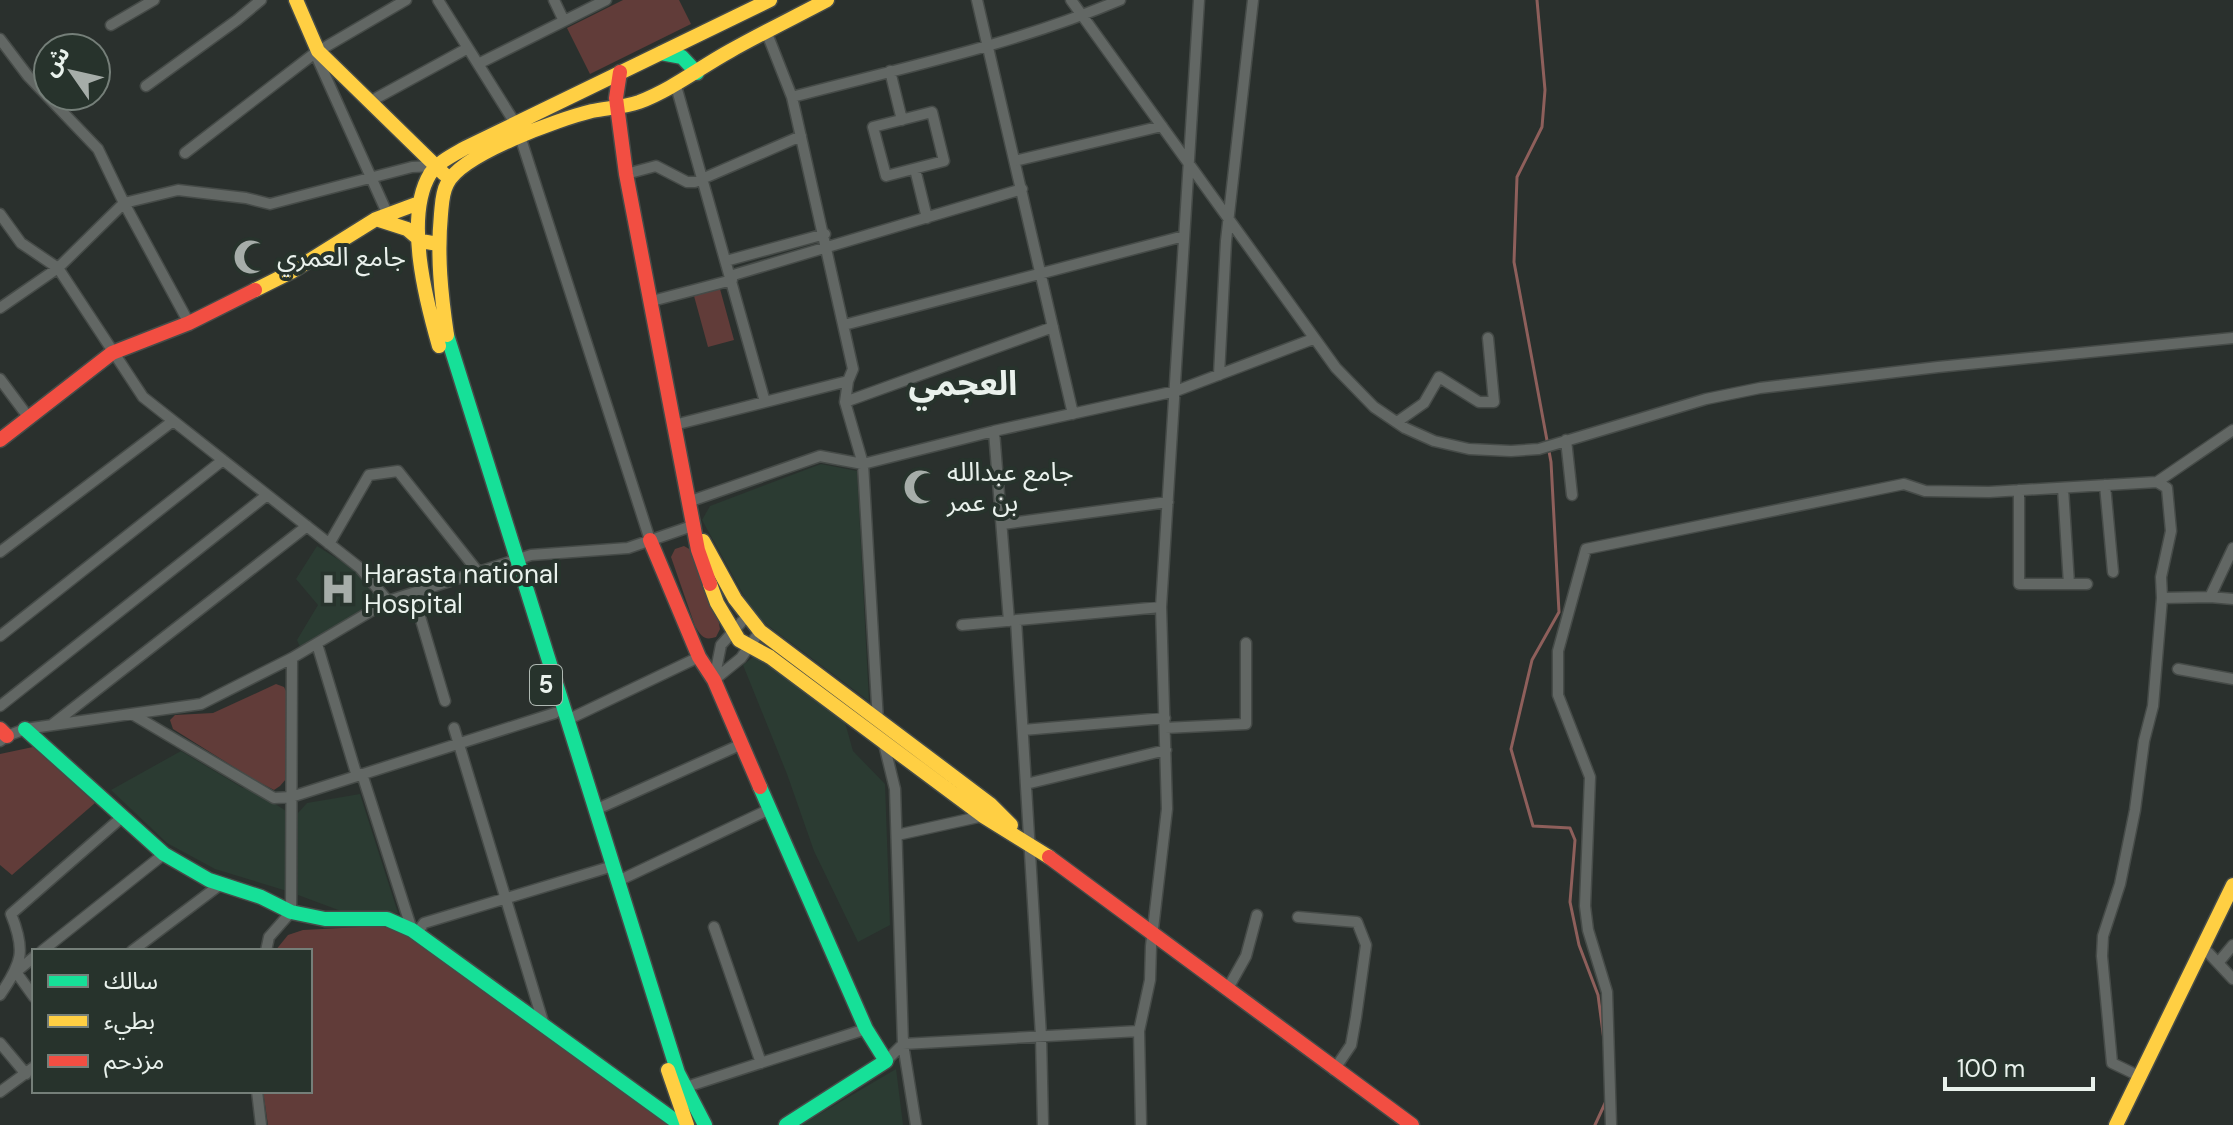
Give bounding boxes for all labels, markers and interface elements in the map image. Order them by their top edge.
north arrow [32,32,112,112]
text: ش [35,40,76,82]
mosque icon: جامع العمري [232,238,270,276]
place label: جامع العمري [277,240,406,277]
district label: العجمي [909,361,1017,411]
place label: جامع عبدالله بن عمر [946,455,1073,519]
mosque icon: جامع عبدالله بن عمر [902,468,940,506]
place label: Harasta national Hospital [364,557,559,621]
hospital icon: Harasta national Hospital [319,570,357,608]
road number: 5 [530,665,562,705]
legend [32,949,312,1093]
text: سالك [104,965,158,996]
text: بطيء [104,1005,155,1040]
scale bar [1945,1041,2093,1091]
text: مزدحم [104,1045,164,1078]
text: 100 m [1957,1053,2025,1084]

